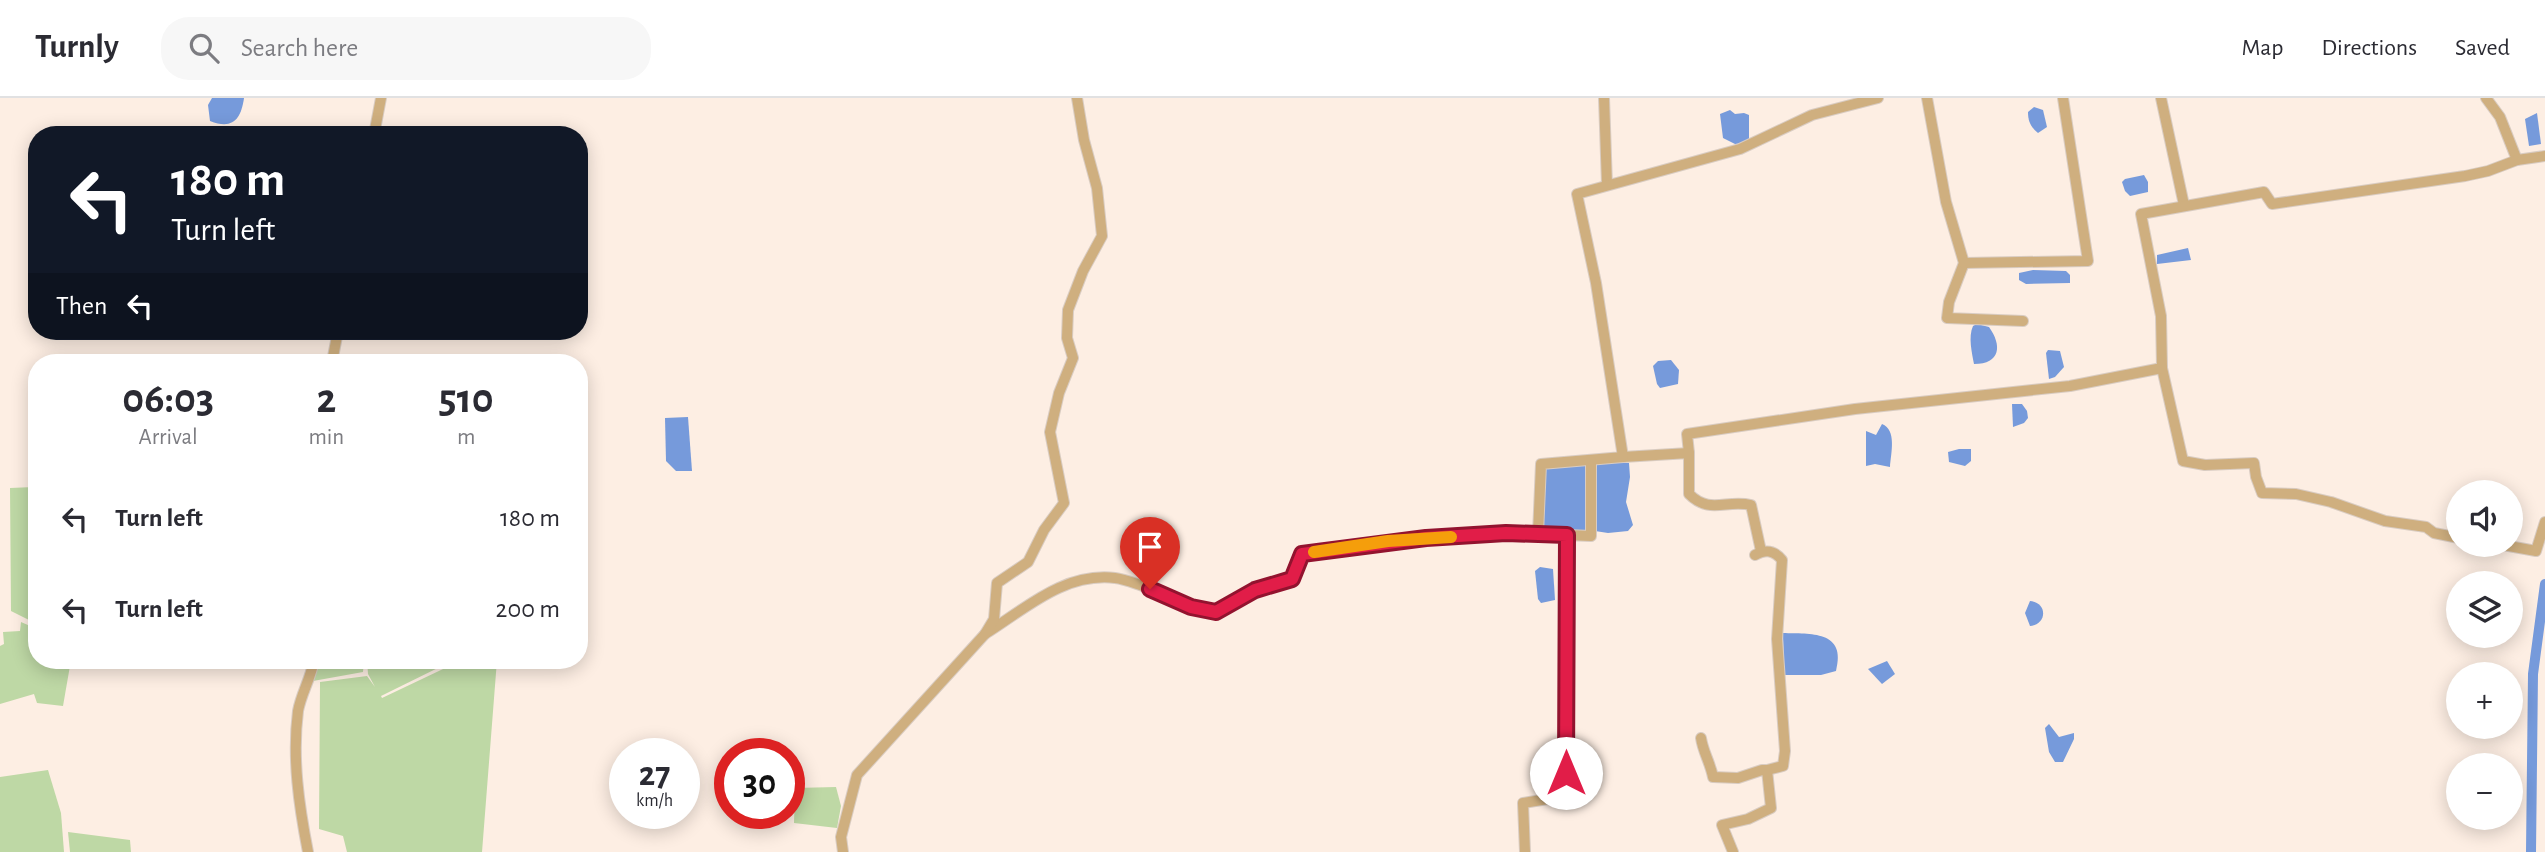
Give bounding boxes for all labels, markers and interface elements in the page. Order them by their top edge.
search box [161,17,651,80]
icon: search [185,29,223,67]
text: Turnly [35,31,119,64]
text: Search here [241,35,358,61]
text: Map [2241,36,2283,60]
text: Directions [2321,36,2417,60]
text: Saved [2455,36,2510,60]
icon: left [56,154,147,245]
text: 180 m [171,156,285,205]
text: Turn left [171,214,275,246]
icon: left [121,287,159,325]
text: Then [56,293,107,319]
text: 06:03 [122,378,214,420]
text: 2 [316,378,336,420]
text: 510 [439,378,494,420]
text: Arrival [139,426,198,449]
text: min [308,426,344,449]
text: m [457,426,475,449]
map controls [2446,480,2523,830]
button: sound [2446,480,2523,557]
icon: left [56,500,94,538]
text: Turn left [115,505,203,531]
text: 180 m [500,505,560,531]
pin [1120,517,1180,589]
icon: arrive [1131,528,1169,566]
button: layers [2446,571,2523,648]
icon: left [56,591,94,629]
text: Turn left [115,596,203,622]
text: 200 m [496,596,560,622]
button: + [2446,662,2523,739]
position arrow [1529,736,1603,810]
speed limit sign: 30 [714,738,805,829]
button: − [2446,753,2523,830]
text: 27 [639,757,670,792]
text: km/h [636,792,673,810]

